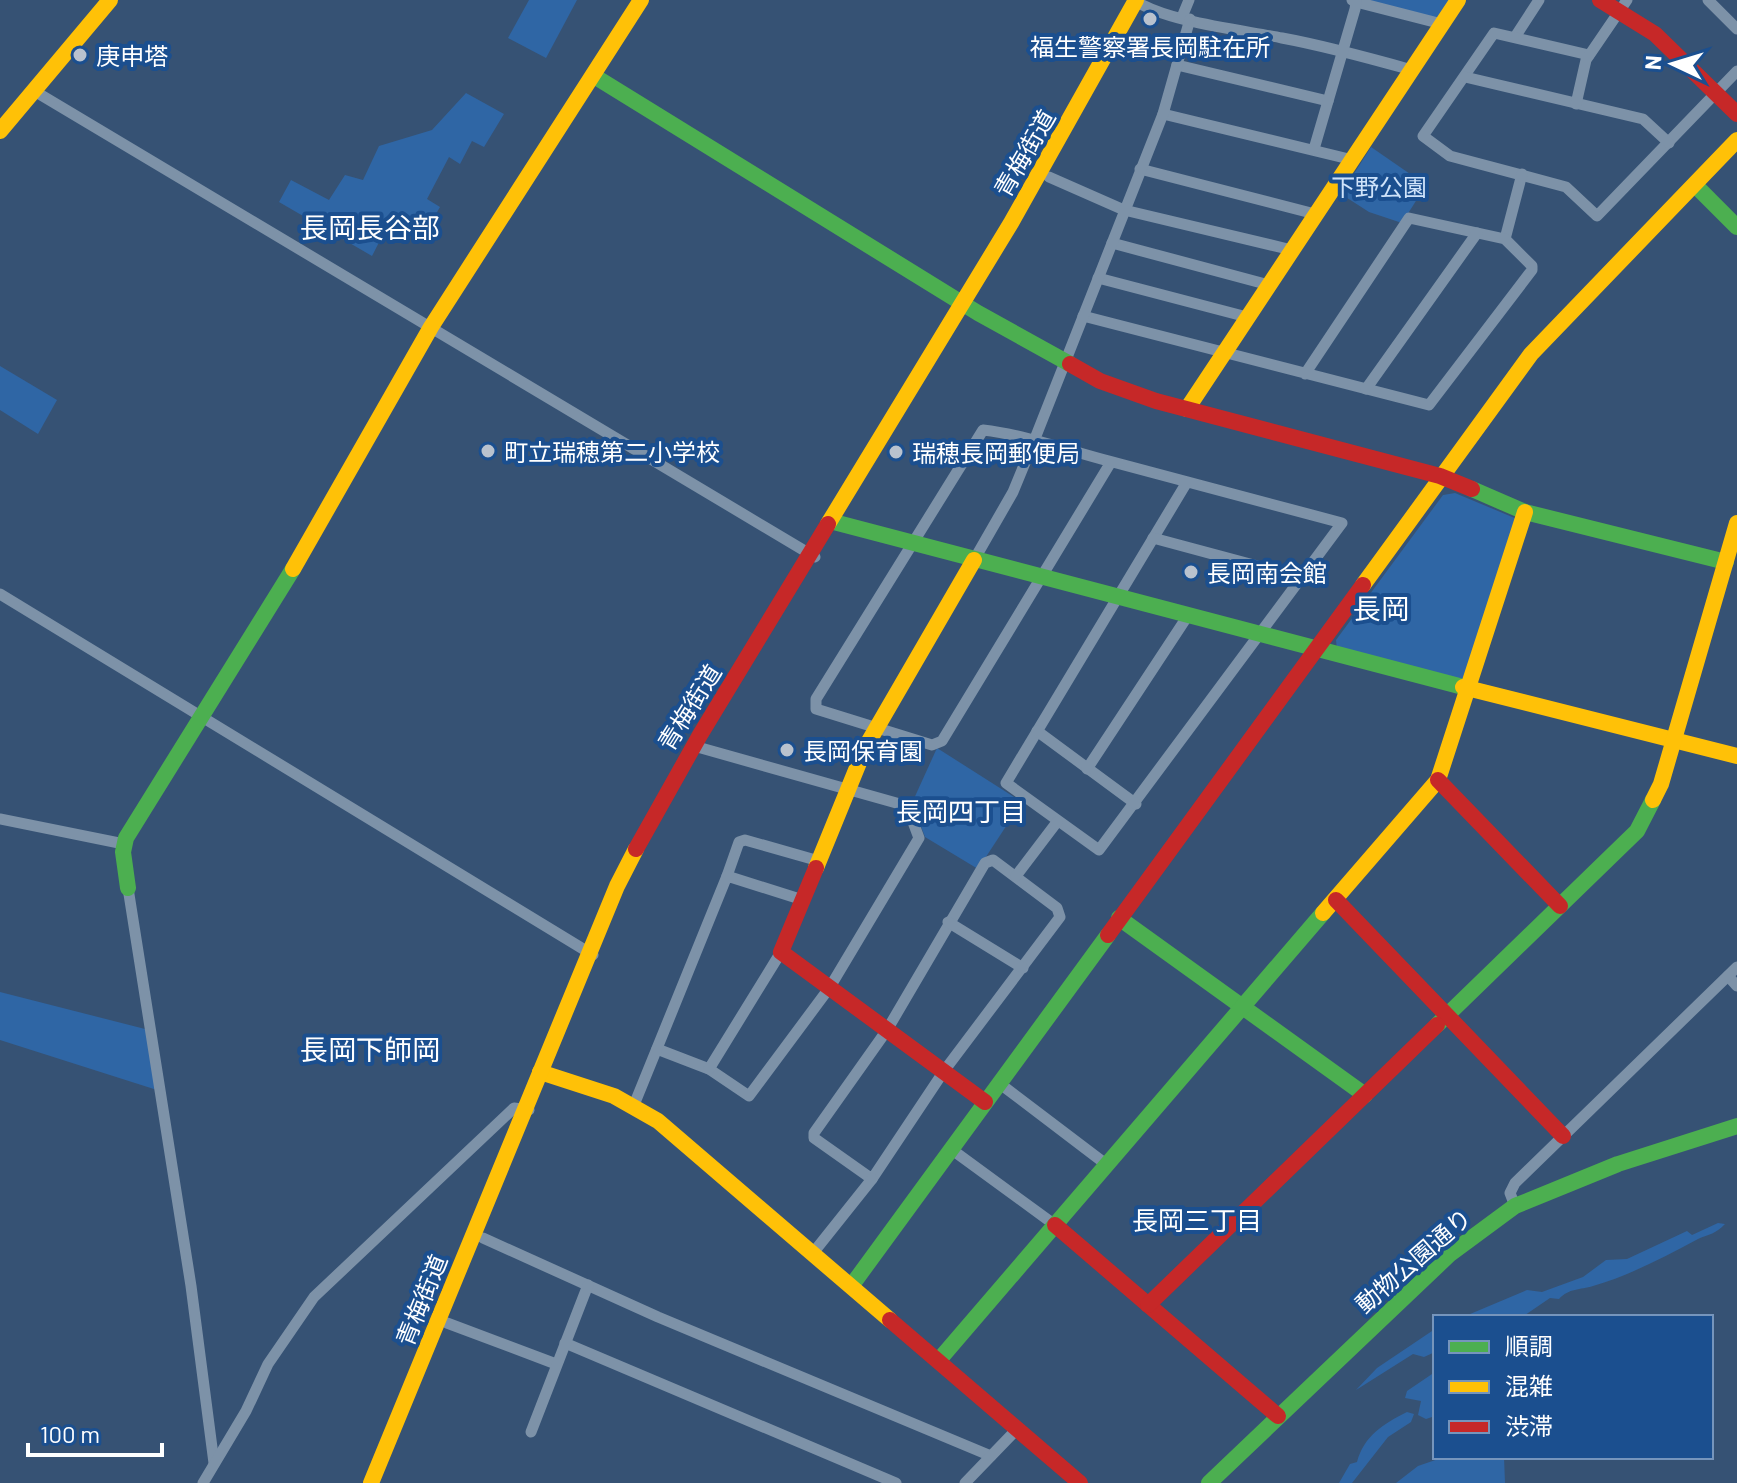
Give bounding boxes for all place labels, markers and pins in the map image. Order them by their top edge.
marker: 福生警察署長岡駐在所 [1141,10,1159,28]
place label: 福生警察署長岡駐在所 [1030,32,1270,61]
place label: 庚申塔 [96,41,168,70]
marker: 庚申塔 [71,46,89,64]
place label: 町立瑞穂第二小学校 [504,437,720,466]
place label: 瑞穂長岡郵便局 [912,438,1080,467]
marker: 町立瑞穂第二小学校 [479,442,497,460]
marker: 瑞穂長岡郵便局 [887,443,905,461]
place label: 長岡南会館 [1207,558,1327,587]
marker: 長岡南会館 [1182,563,1200,581]
place label: 長岡保育園 [803,736,923,765]
marker: 長岡保育園 [778,741,796,759]

